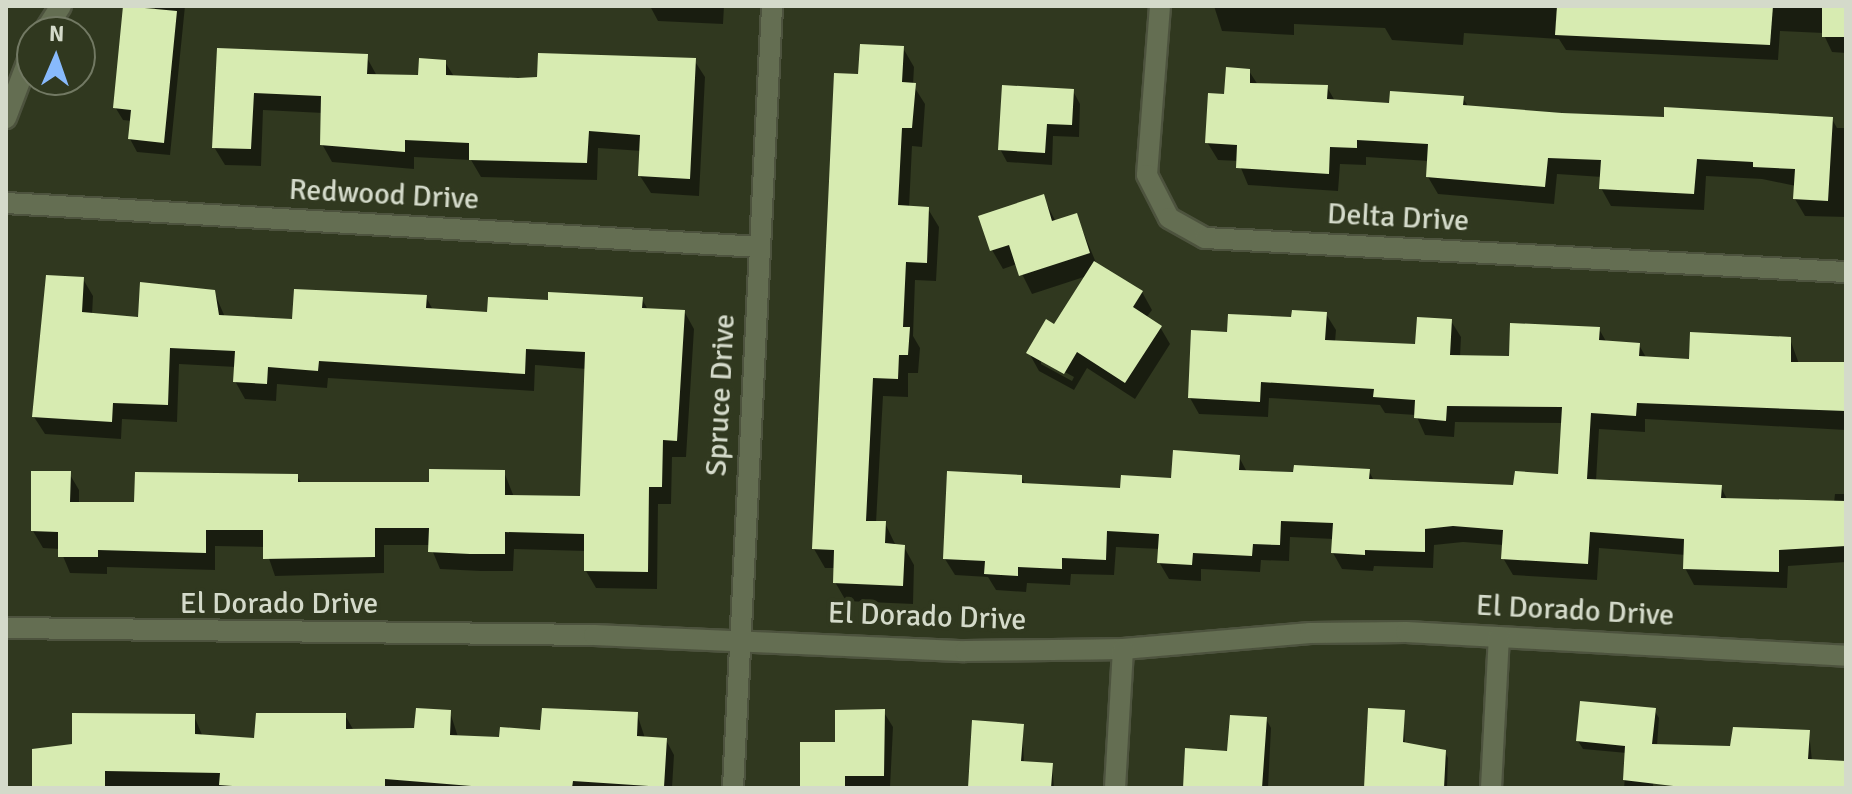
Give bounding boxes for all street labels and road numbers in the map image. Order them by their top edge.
street label: Redwood Drive [288,172,480,218]
street label: Delta Drive [1326,196,1470,240]
street label: Spruce Drive [699,313,743,477]
street label: El Dorado Drive [180,586,378,622]
street label: El Dorado Drive [1475,588,1675,634]
street label: El Dorado Drive [827,596,1027,638]

